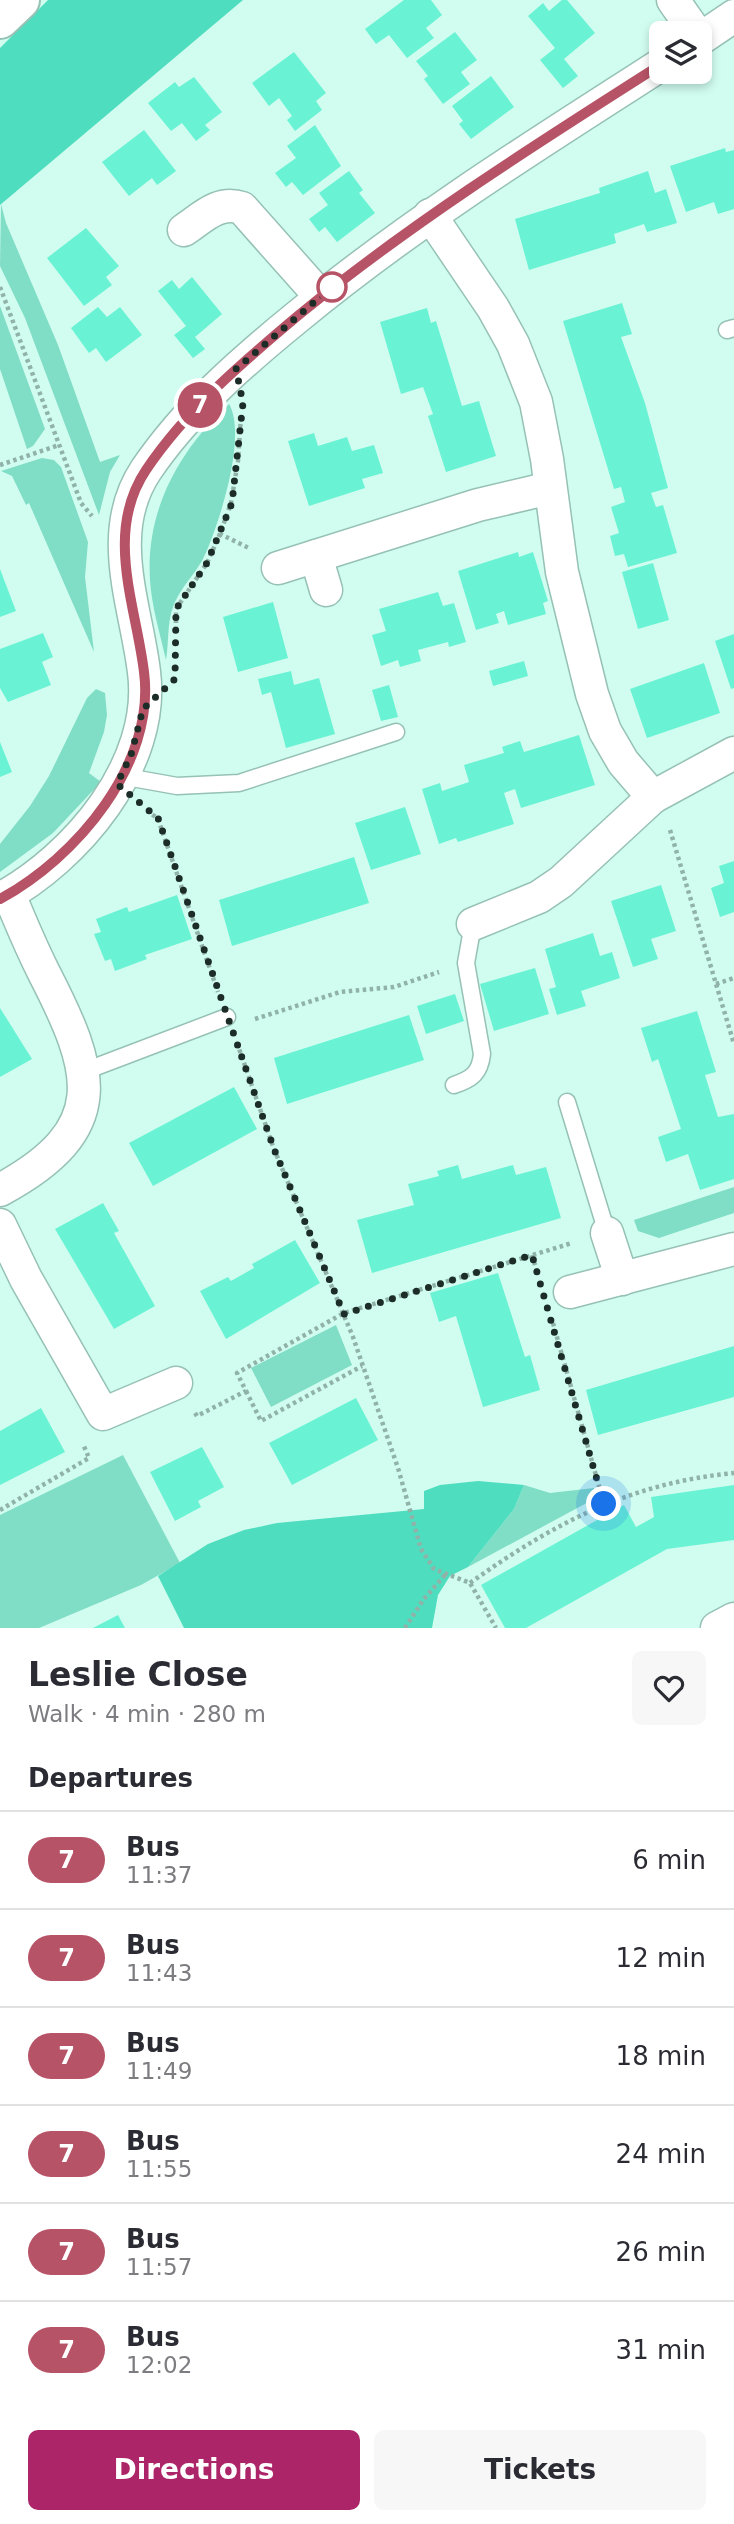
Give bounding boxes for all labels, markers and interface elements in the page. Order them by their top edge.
map controls [649,21,712,84]
button: layers [649,21,712,84]
unlabelled marker [317,272,347,302]
line badge: 7 [177,382,223,428]
text: 7 [192,391,208,419]
your location [586,1486,621,1521]
button: heart [632,1651,706,1725]
text: Leslie Close [28,1655,248,1694]
text: Walk · 4 min · 280 m [28,1701,266,1727]
text: Departures [28,1763,193,1793]
text: Bus [126,1832,180,1862]
text: 6 min [632,1845,706,1875]
text: 7 [58,1846,75,1874]
text: 11:37 [126,1862,192,1888]
text: Bus [126,1930,180,1960]
text: 12 min [616,1943,706,1973]
text: 7 [58,1944,75,1972]
text: 11:43 [126,1960,192,1986]
text: Bus [126,2028,180,2058]
text: 18 min [616,2041,706,2071]
text: 7 [58,2042,75,2070]
text: 11:49 [126,2058,192,2084]
text: Bus [126,2126,180,2156]
text: 24 min [616,2139,706,2169]
text: 7 [58,2140,75,2168]
text: 11:55 [126,2156,192,2182]
text: Bus [126,2224,180,2254]
text: 26 min [616,2237,706,2267]
text: 7 [58,2238,75,2266]
text: 11:57 [126,2254,192,2280]
text: Bus [126,2322,180,2352]
text: 31 min [616,2335,706,2365]
text: 7 [58,2336,75,2364]
text: 12:02 [126,2352,192,2378]
button: Directions [28,2430,360,2510]
button: Tickets [374,2430,706,2510]

